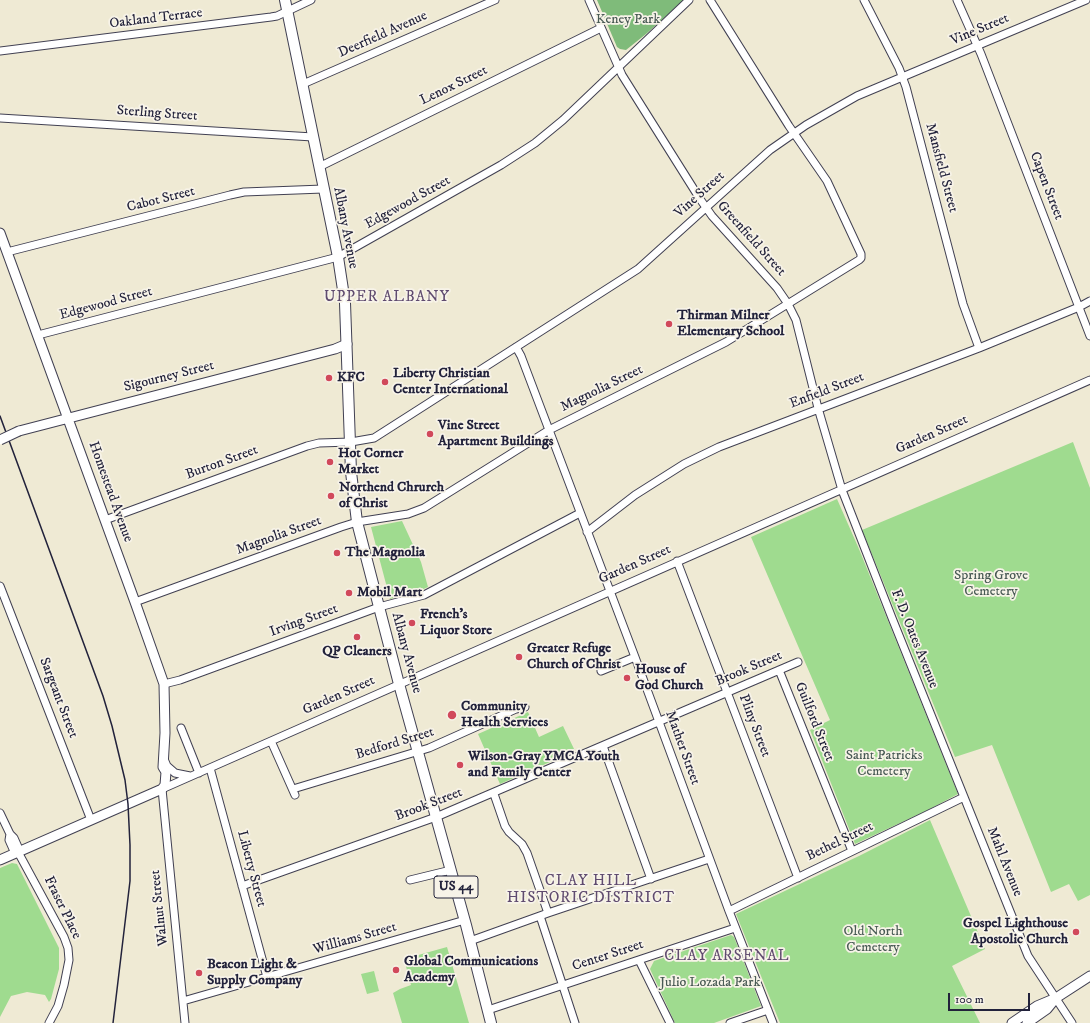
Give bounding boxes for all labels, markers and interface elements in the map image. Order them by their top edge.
street label: Oakland Terrace [109,5,203,33]
street label: Deerfield Avenue [336,8,430,62]
street label: Vine Street [948,10,1012,50]
park label: Keney Park [596,12,660,28]
street label: Lenox Street [418,62,490,110]
street label: Sterling Street [116,103,198,125]
street label: Mansfield Street [921,122,961,214]
street label: Capen Street [1025,150,1067,222]
street label: Vine Street [672,168,728,222]
street label: Edgewood Street [362,173,454,233]
street label: Cabot Street [125,183,197,217]
street label: Albany Avenue [329,186,361,270]
street label: Greenfield Street [713,198,789,280]
street label: Edgewood Street [58,284,154,324]
district label: UPPER ALBANY [324,289,450,307]
place label: Thirman Milner Elementary School [677,308,784,340]
marker: Thirman Milner Elementary School [664,319,674,329]
street label: Sigourney Street [122,358,216,396]
street label: Magnolia Street [558,362,646,416]
place label: Liberty Christian Center International [393,366,508,398]
street label: Enfield Street [787,369,867,413]
place label: KFC [337,370,365,386]
marker: KFC [324,373,334,383]
marker: Liberty Christian Center International [380,377,390,387]
street label: Garden Street [893,412,971,458]
place label: Vine Street Apartment Buildings [438,418,553,450]
marker: Vine Street Apartment Buildings [425,429,435,439]
street label: Homestead Avenue [84,439,136,545]
street label: Burton Street [184,442,260,484]
place label: Hot Corner Market [338,446,403,478]
marker: Hot Corner Market [325,457,335,467]
place label: Northend Chrurch of Christ [339,480,444,512]
marker: Northend Chrurch of Christ [326,491,336,501]
street label: Magnolia Street [234,513,324,559]
street label: Garden Street [596,542,674,588]
place label: The Magnolia [345,545,425,561]
marker: The Magnolia [332,548,342,558]
park label: Spring Grove Cemetery [954,568,1028,600]
place label: Mobil Mart [357,585,422,601]
street label: F. D. Oates Avenue [887,587,941,691]
marker: Mobil Mart [344,588,354,598]
street label: Irving Street [268,601,340,641]
place label: French's Liquor Store [420,607,492,640]
street label: Albany Avenue [387,611,425,695]
marker: French's Liquor Store [407,618,417,628]
marker: QP Cleaners [352,632,362,642]
place label: Greater Refuge Church of Christ [527,641,621,674]
place label: QP Cleaners [322,644,392,660]
street label: Brook Street [713,647,785,691]
marker: Greater Refuge Church of Christ [514,652,524,662]
street label: Sargeant Street [35,655,81,741]
place label: House of God Church [635,662,703,694]
street label: Garden Street [300,673,378,719]
marker: House of God Church [622,673,632,683]
street label: Guilford Street [791,680,837,764]
street label: Pliny Street [734,692,774,760]
place label: Community Health Services [461,699,548,732]
marker: Community Health Services [446,709,458,721]
street label: Mather Street [661,709,703,787]
street label: Bedford Street [354,724,436,764]
park label: Saint Patricks Cemetery [846,748,922,780]
place label: Wilson-Gray YMCA Youth and Family Center [468,749,620,782]
marker: Wilson-Gray YMCA Youth and Family Center [455,760,465,770]
street label: Brook Street [393,785,465,825]
street label: Bethel Street [804,819,876,865]
street label: Mahl Avenue [982,825,1026,899]
street label: Liberty Street [233,829,269,909]
street label: Walnut Street [148,869,172,947]
district label: CLAY HILL HISTORIC DISTRICT [507,873,675,908]
street label: Fraser Place [40,874,84,942]
road number: US 44 [434,876,478,898]
place label: Gospel Lighthouse Apostolic Church [963,916,1068,948]
street label: Williams Street [311,919,399,959]
park label: Old North Cemetery [844,924,902,956]
marker: Gospel Lighthouse Apostolic Church [1071,927,1081,937]
street label: Center Street [570,937,646,975]
district label: CLAY ARSENAL [664,948,790,966]
place label: Global Communications Academy [404,954,538,986]
place label: Beacon Light & Supply Company [207,957,302,990]
marker: Global Communications Academy [391,965,401,975]
marker: Beacon Light & Supply Company [194,968,204,978]
park label: Julio Lozada Park [660,975,760,991]
scale bar [950,985,1032,1011]
text: 100 m [955,992,984,1007]

